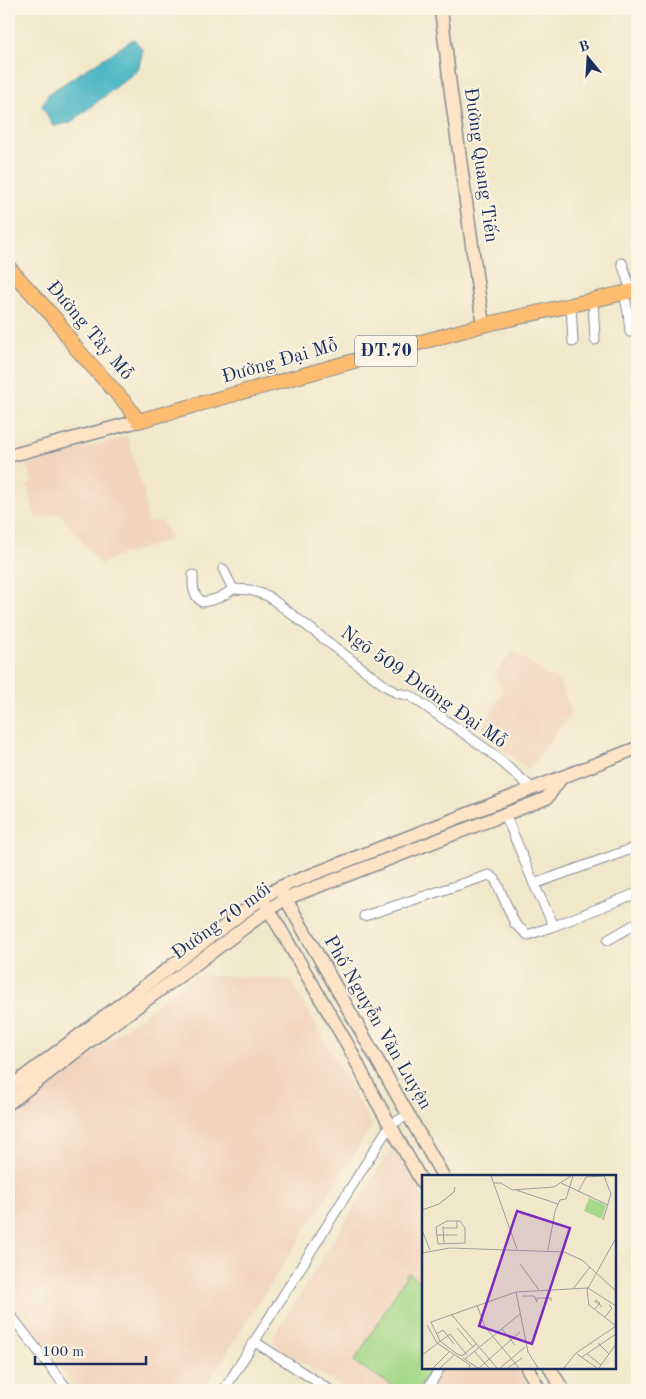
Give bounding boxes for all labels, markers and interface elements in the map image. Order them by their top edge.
north arrow [564,32,614,82]
text: B [577,38,591,55]
street label: Đường Quang Tiến [460,86,501,244]
street label: Đường Tây Mỗ [42,277,137,384]
street label: Đường Đại Mỗ [219,334,340,388]
road number: ĐT.70 [355,336,417,366]
street label: Ngõ 509 Đường Đại Mỗ [337,622,511,753]
street label: Đường 70 mới [169,880,275,964]
street label: Phố Nguyễn Văn Luyện [319,932,436,1113]
inset map [422,1175,616,1369]
scale bar [35,1334,146,1366]
text: 100 m [42,1345,84,1360]

